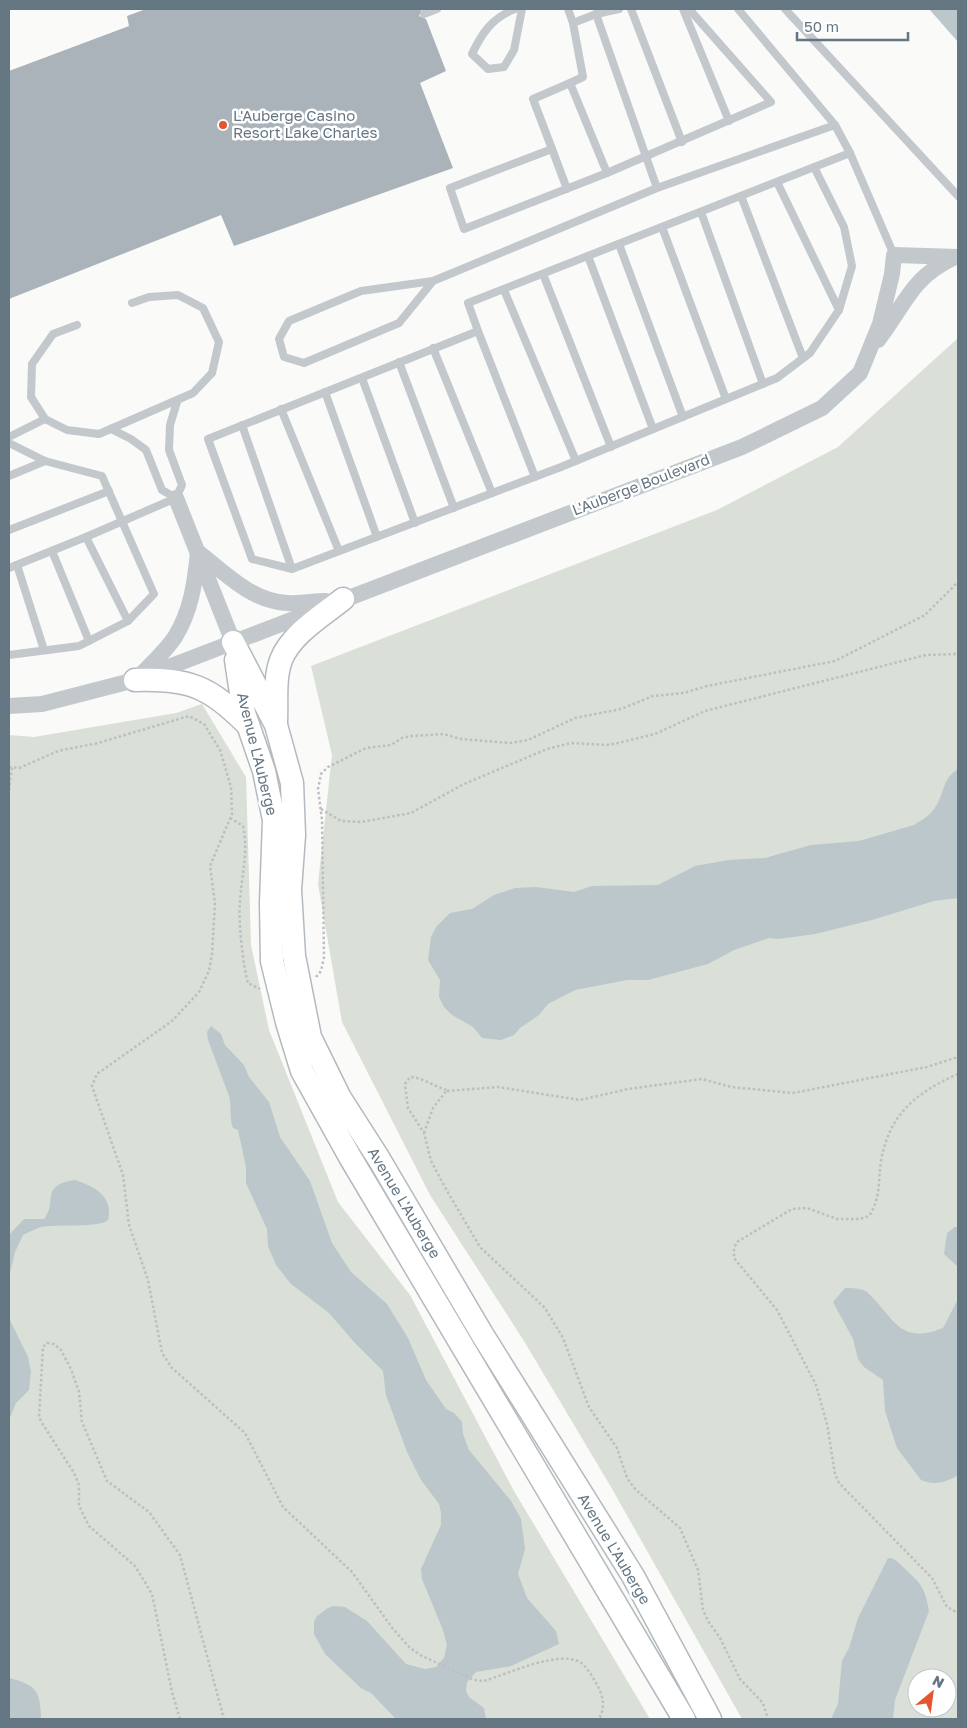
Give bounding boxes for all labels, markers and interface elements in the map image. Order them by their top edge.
scale bar [797,10,908,42]
text: 50 m [804,17,839,35]
place label: L'Auberge Casino Resort Lake Charles [233,106,378,141]
marker: L'Auberge Casino Resort Lake Charles [217,119,229,131]
street label: L'Auberge Boulevard [569,450,712,519]
street label: Avenue L'Auberge [234,690,282,817]
street label: Avenue L'Auberge [365,1144,445,1261]
street label: Avenue L'Auberge [575,1490,655,1607]
north arrow [907,1668,957,1718]
text: N [930,1671,947,1691]

